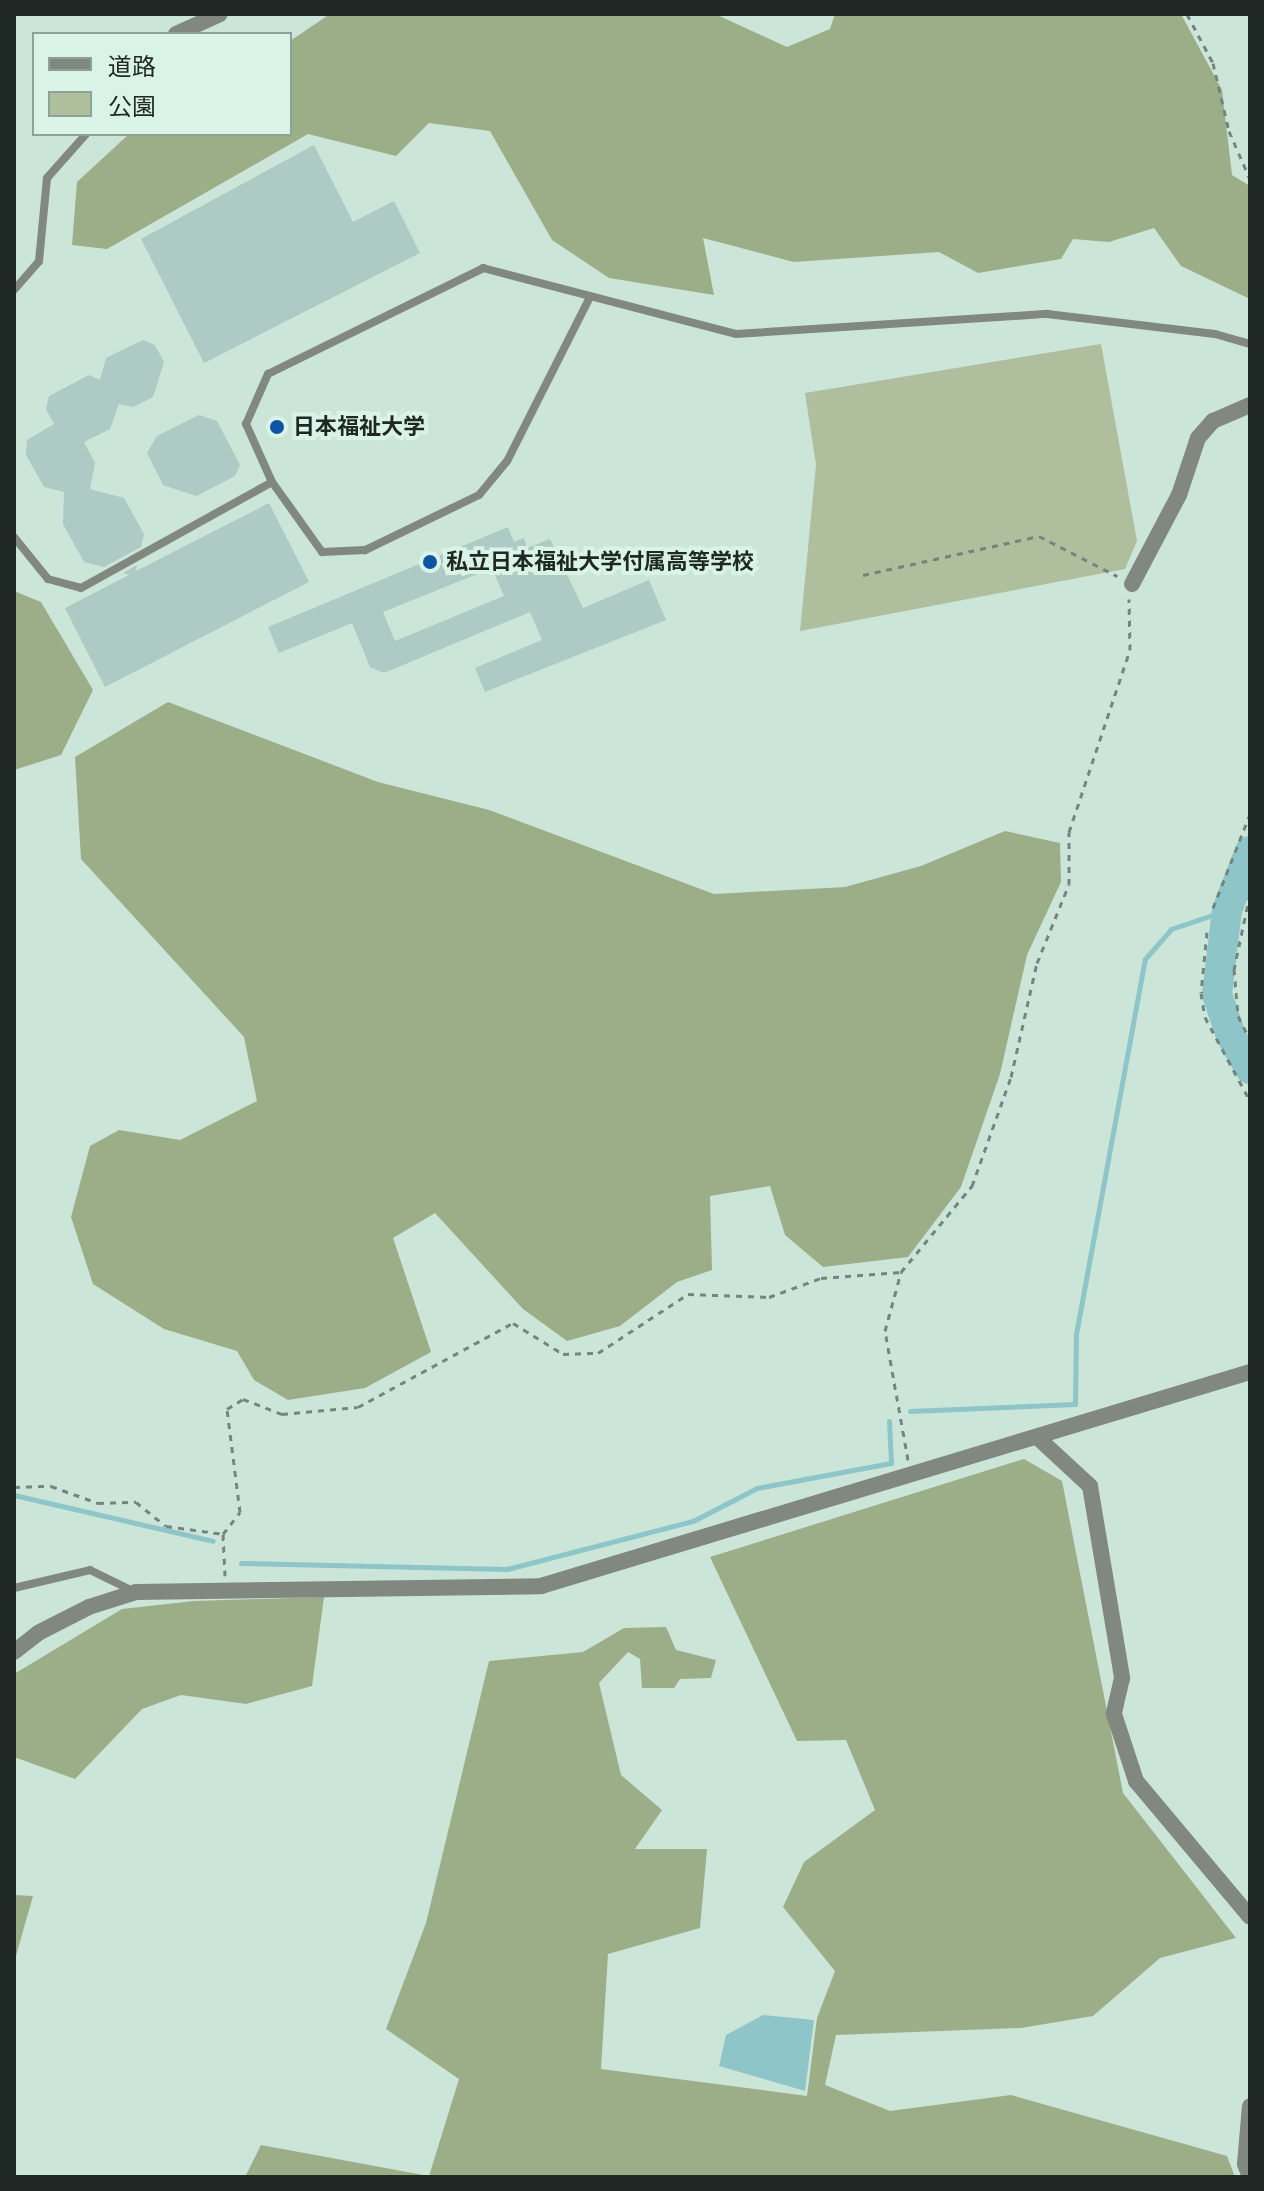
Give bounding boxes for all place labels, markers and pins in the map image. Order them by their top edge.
place label: 日本福祉大学 [293,414,425,440]
marker: 日本福祉大学 [268,418,286,436]
place label: 私立日本福祉大学付属高等学校 [446,549,754,575]
marker: 私立日本福祉大学付属高等学校 [421,553,439,571]

